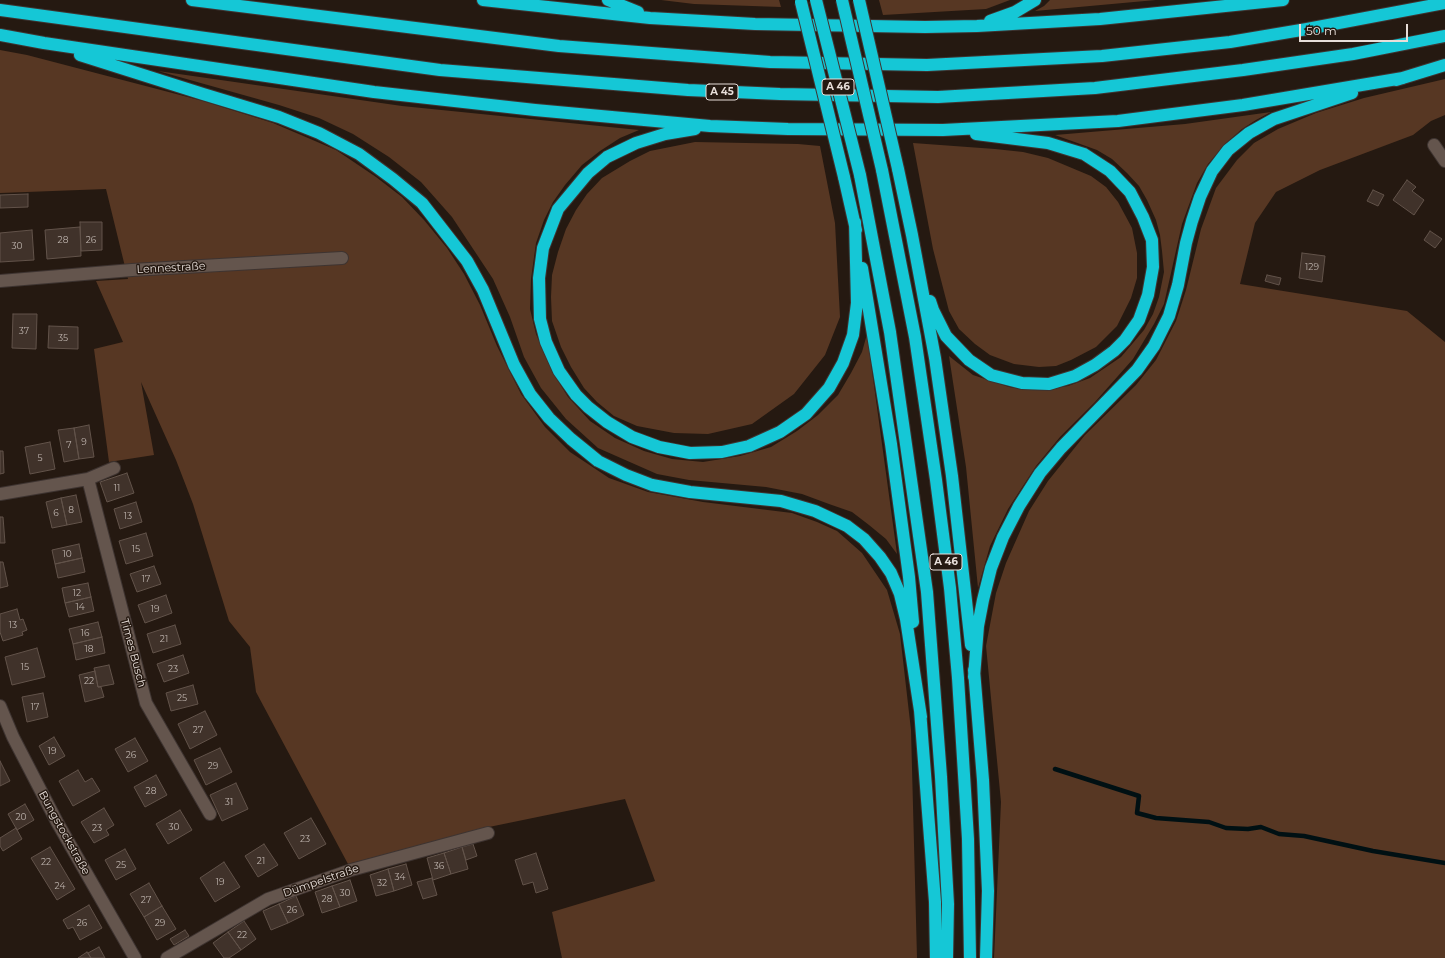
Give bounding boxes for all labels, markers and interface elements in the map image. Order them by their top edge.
scale bar [1301,16,1410,42]
text: 50 m [1306,23,1337,38]
road number: A 46 [822,79,854,95]
road number: A 45 [706,84,738,100]
house number: 28 [58,235,68,245]
house number: 26 [86,235,96,245]
house number: 30 [11,241,23,251]
street label: Lennestraße [136,260,206,276]
house number: 129 [1305,262,1319,272]
house number: 37 [19,326,29,336]
house number: 35 [58,333,68,343]
house number: 9 [81,437,87,447]
house number: 7 [66,440,72,450]
house number: 5 [37,453,43,463]
house number: 11 [114,483,120,493]
house number: 8 [68,505,74,515]
house number: 6 [53,508,59,518]
house number: 13 [124,511,132,521]
house number: 15 [132,544,140,554]
house number: 10 [62,549,72,559]
road number: A 46 [930,554,962,570]
house number: 17 [142,574,150,584]
house number: 12 [73,588,81,598]
house number: 14 [75,602,85,612]
house number: 19 [151,604,159,614]
street label: Times Busch [118,617,148,689]
house number: 13 [9,620,17,630]
house number: 16 [81,628,89,638]
house number: 21 [160,634,168,644]
house number: 18 [85,644,93,654]
house number: 15 [21,662,29,672]
house number: 23 [168,664,178,674]
house number: 22 [84,676,94,686]
house number: 25 [177,693,187,703]
house number: 17 [31,702,39,712]
house number: 27 [193,725,203,735]
house number: 19 [48,746,56,756]
house number: 26 [126,750,136,760]
house number: 29 [208,761,218,771]
house number: 28 [146,786,156,796]
street label: Bungstockstraße [35,789,93,877]
house number: 31 [225,797,233,807]
house number: 20 [15,812,27,822]
house number: 30 [168,822,180,832]
house number: 23 [92,823,102,833]
house number: 23 [300,834,310,844]
house number: 21 [257,856,265,866]
house number: 22 [41,857,51,867]
house number: 25 [116,860,126,870]
house number: 36 [434,861,444,871]
street label: Dümpelstraße [281,862,361,900]
house number: 34 [394,872,406,882]
house number: 19 [216,877,224,887]
house number: 32 [377,878,387,888]
house number: 24 [55,881,65,891]
house number: 30 [339,888,351,898]
house number: 28 [322,894,332,904]
house number: 27 [141,895,151,905]
house number: 26 [287,905,297,915]
house number: 26 [77,918,87,928]
house number: 29 [155,918,165,928]
house number: 22 [237,930,247,940]

